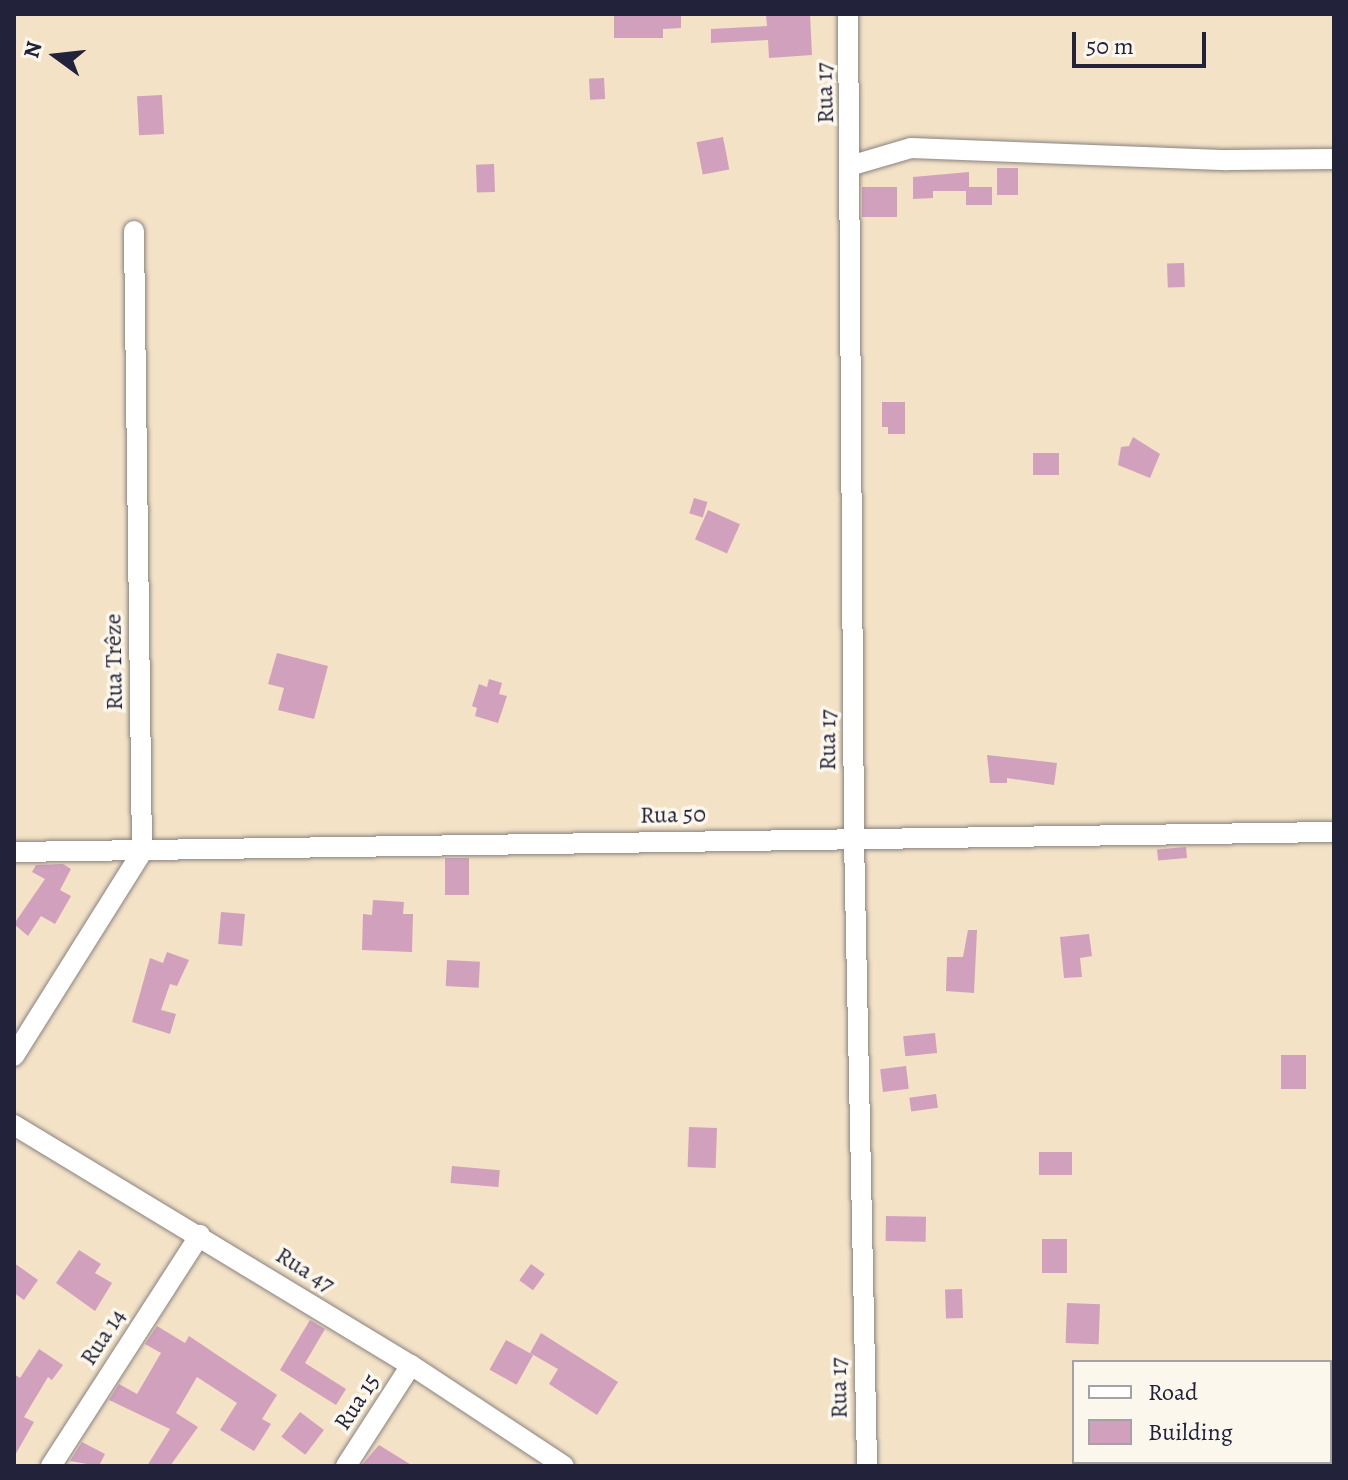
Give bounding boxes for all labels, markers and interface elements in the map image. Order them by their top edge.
north arrow [16,16,96,96]
scale bar [1076,16,1210,66]
text: 50 m [1086,30,1134,62]
text: N [16,38,49,61]
street label: Rua 17 [810,62,840,124]
street label: Rua Trêze [99,613,129,711]
street label: Rua 17 [814,709,842,771]
street label: Rua 50 [640,800,706,830]
street label: Rua 47 [270,1241,340,1299]
street label: Rua 14 [74,1303,132,1371]
street label: Rua 17 [824,1357,854,1419]
legend [1072,1360,1332,1464]
street label: Rua 15 [328,1368,386,1436]
text: Road [1148,1376,1198,1408]
text: Building [1148,1416,1233,1448]

